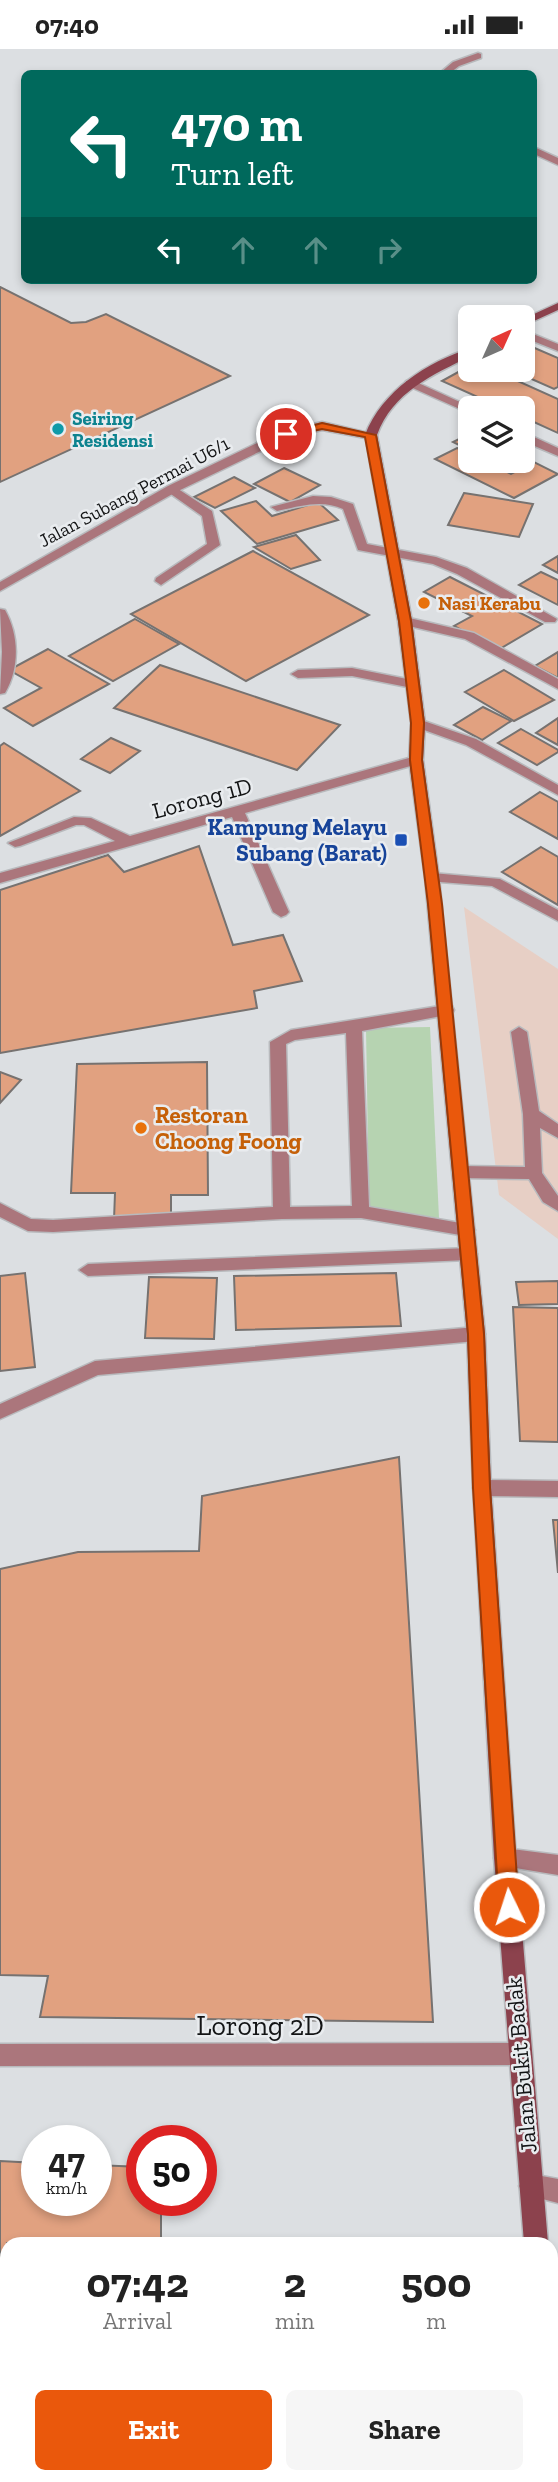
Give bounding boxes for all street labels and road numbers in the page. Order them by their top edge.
street label: Jalan Subang Permai U6/1 [35,432,233,552]
street label: Lorong 1D [149,771,255,825]
street label: Jalan Bukit Badak [499,1976,543,2154]
street label: Lorong 2D [196,2009,324,2042]

